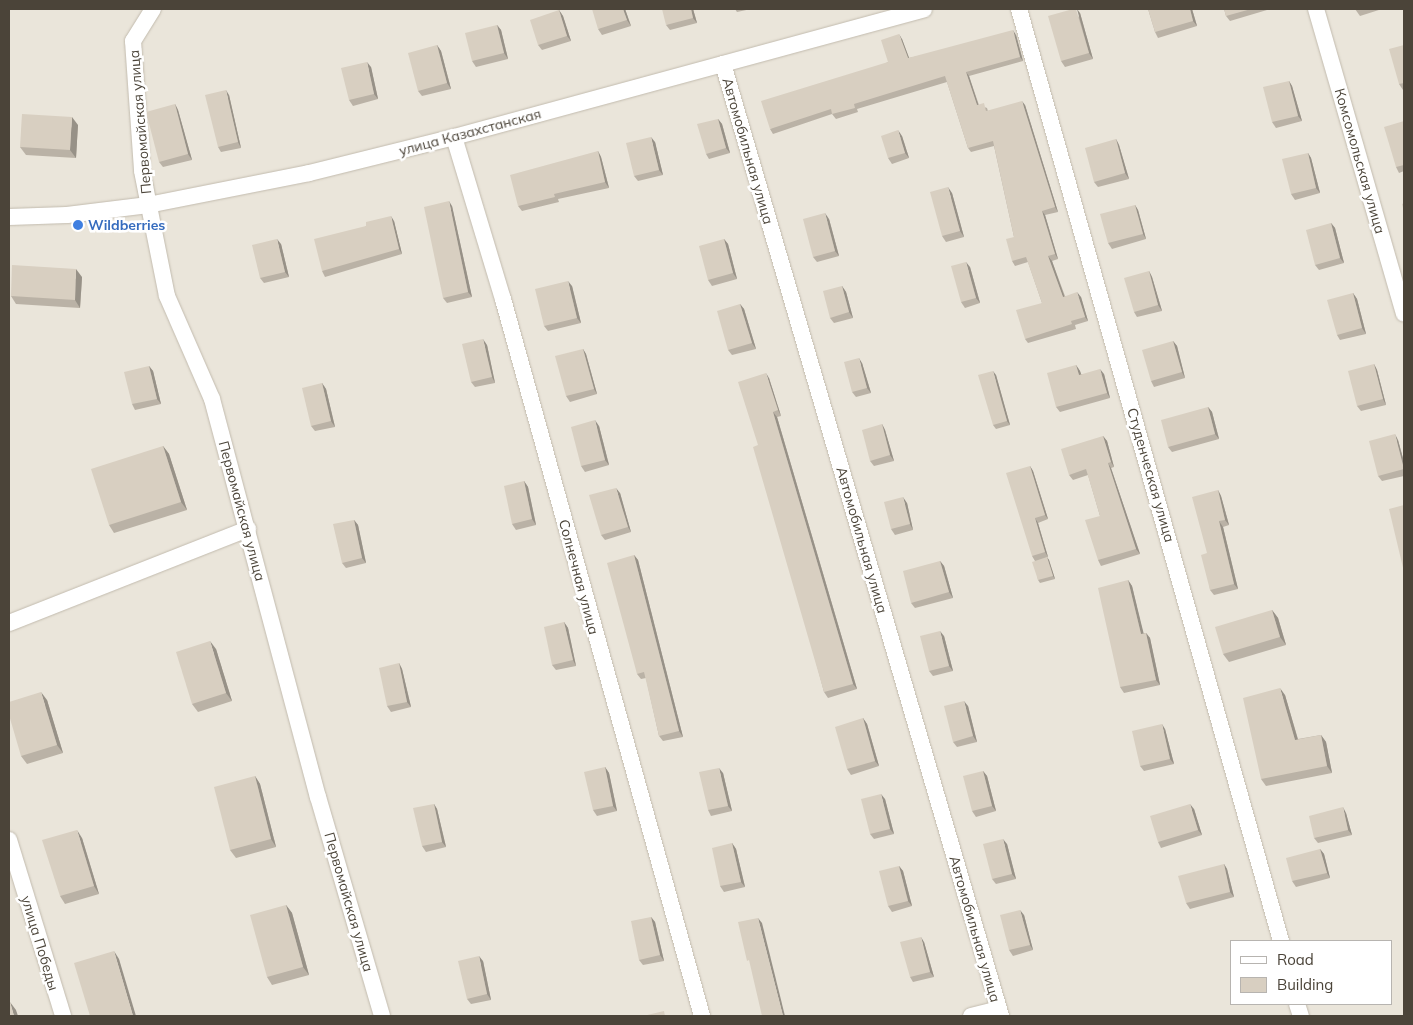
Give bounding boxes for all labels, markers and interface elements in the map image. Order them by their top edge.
street label: Первомайская улица [125,49,155,195]
street label: Автомобильная улица [719,76,777,226]
street label: Комсомольская улица [1331,86,1389,236]
street label: улица Казахстанская [397,105,543,159]
place label: Wildberries [88,217,165,233]
marker: Wildberries [72,219,84,231]
street label: Студенческая улица [1124,406,1178,544]
street label: Первомайская улица [215,439,269,583]
street label: Автомобильная улица [833,465,891,615]
street label: Солнечная улица [556,517,602,637]
street label: Первомайская улица [321,830,377,974]
street label: Автомобильная улица [946,854,1004,1004]
street label: улица Победы [18,894,62,992]
legend [1230,940,1393,1005]
text: Road [1277,950,1314,969]
text: Building [1277,975,1333,994]

